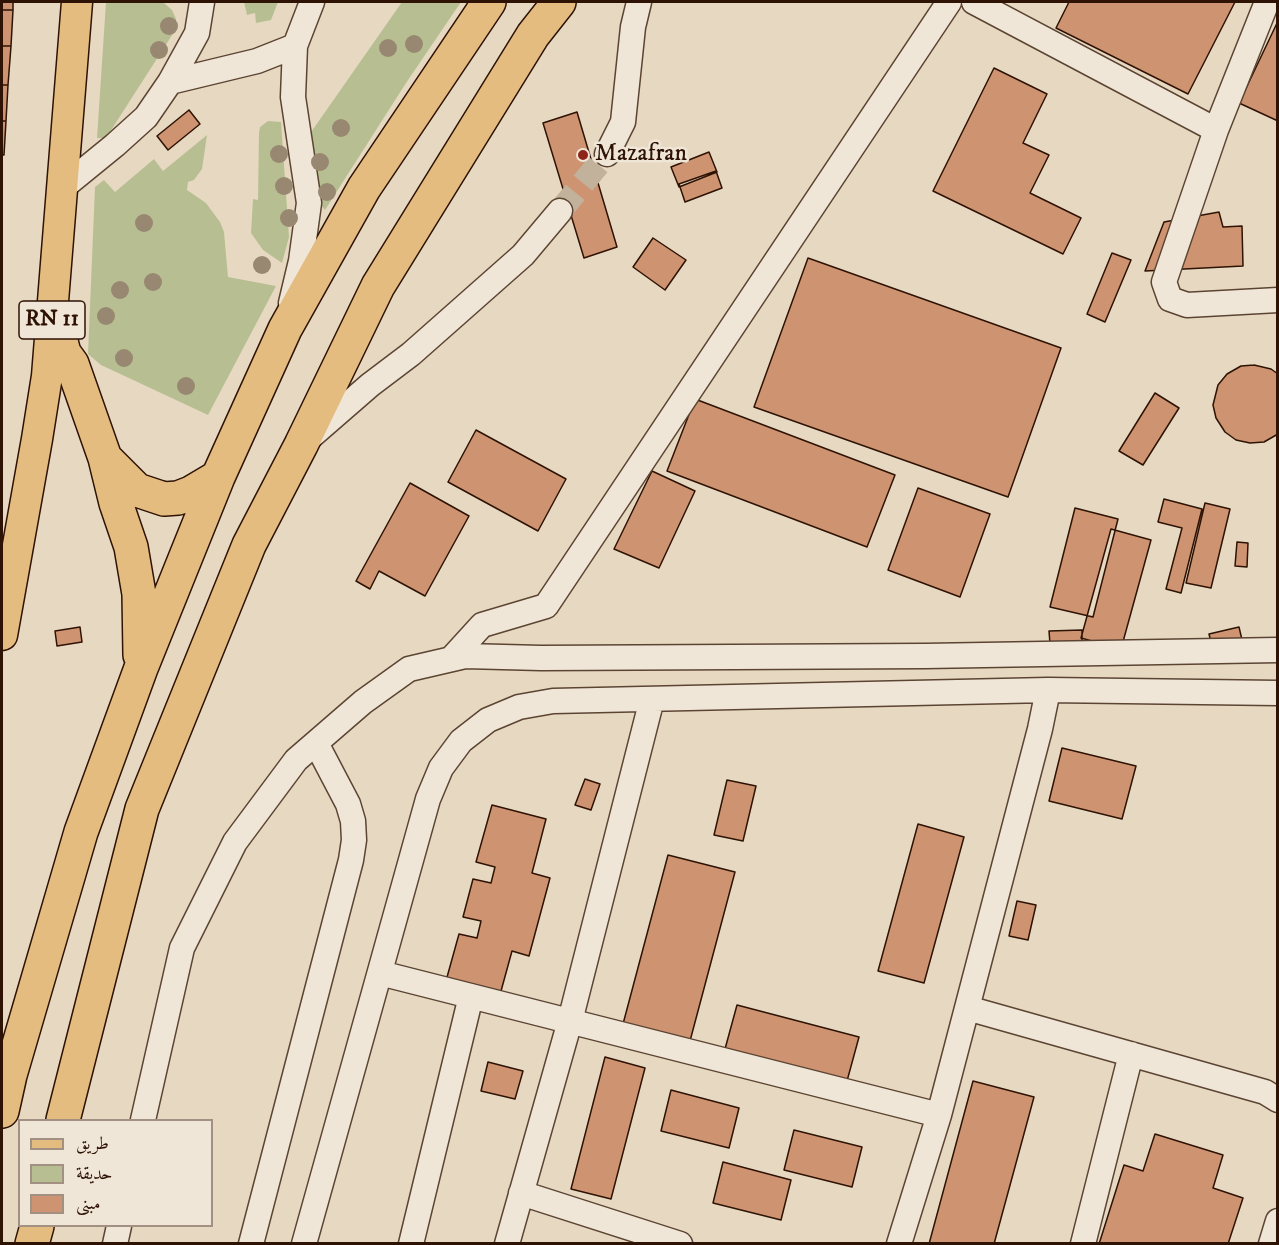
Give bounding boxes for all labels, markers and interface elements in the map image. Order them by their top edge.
place label: Mazafran [595,141,687,169]
marker: Mazafran [576,148,590,162]
road number: RN 11 [19,301,85,339]
legend [18,1119,213,1227]
text: طريق [76,1133,109,1155]
text: حديقة [76,1163,112,1185]
text: مبنى [76,1193,101,1215]

